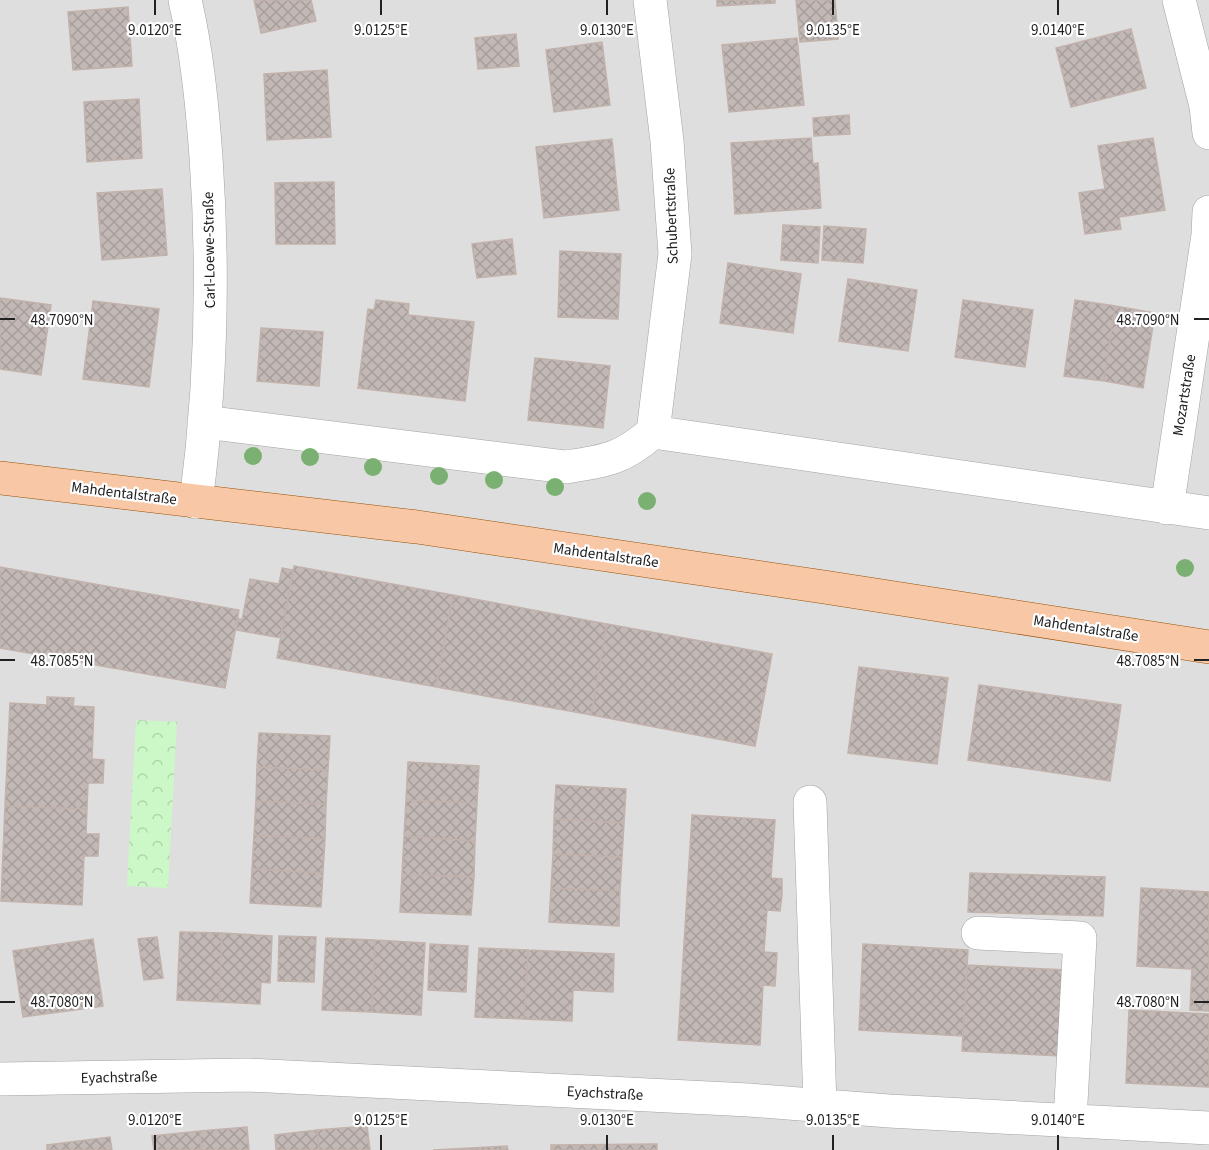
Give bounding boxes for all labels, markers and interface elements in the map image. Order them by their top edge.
text: 9.0120°E [128,20,182,41]
text: 9.0125°E [354,20,408,41]
text: 9.0130°E [580,20,634,41]
text: 9.0135°E [806,20,860,41]
text: 9.0140°E [1031,20,1085,41]
street label: Schubertstraße [659,167,684,265]
street label: Carl-Loewe-Straße [198,192,221,308]
text: 48.7090°N [30,310,94,331]
text: 48.7090°N [1116,310,1180,331]
street label: Mozartstraße [1168,353,1201,437]
street label: Mahdentalstraße [70,477,178,510]
street label: Mahdentalstraße [552,538,660,573]
street label: Mahdentalstraße [1032,610,1140,647]
text: 48.7085°N [30,651,94,672]
text: 48.7085°N [1116,651,1180,672]
text: 48.7080°N [30,992,94,1013]
text: 48.7080°N [1116,992,1180,1013]
street label: Eyachstraße [81,1066,157,1089]
street label: Eyachstraße [566,1081,644,1106]
text: 9.0120°E [128,1110,182,1131]
text: 9.0125°E [354,1110,408,1131]
text: 9.0130°E [580,1110,634,1131]
text: 9.0135°E [806,1110,860,1131]
text: 9.0140°E [1031,1110,1085,1131]

